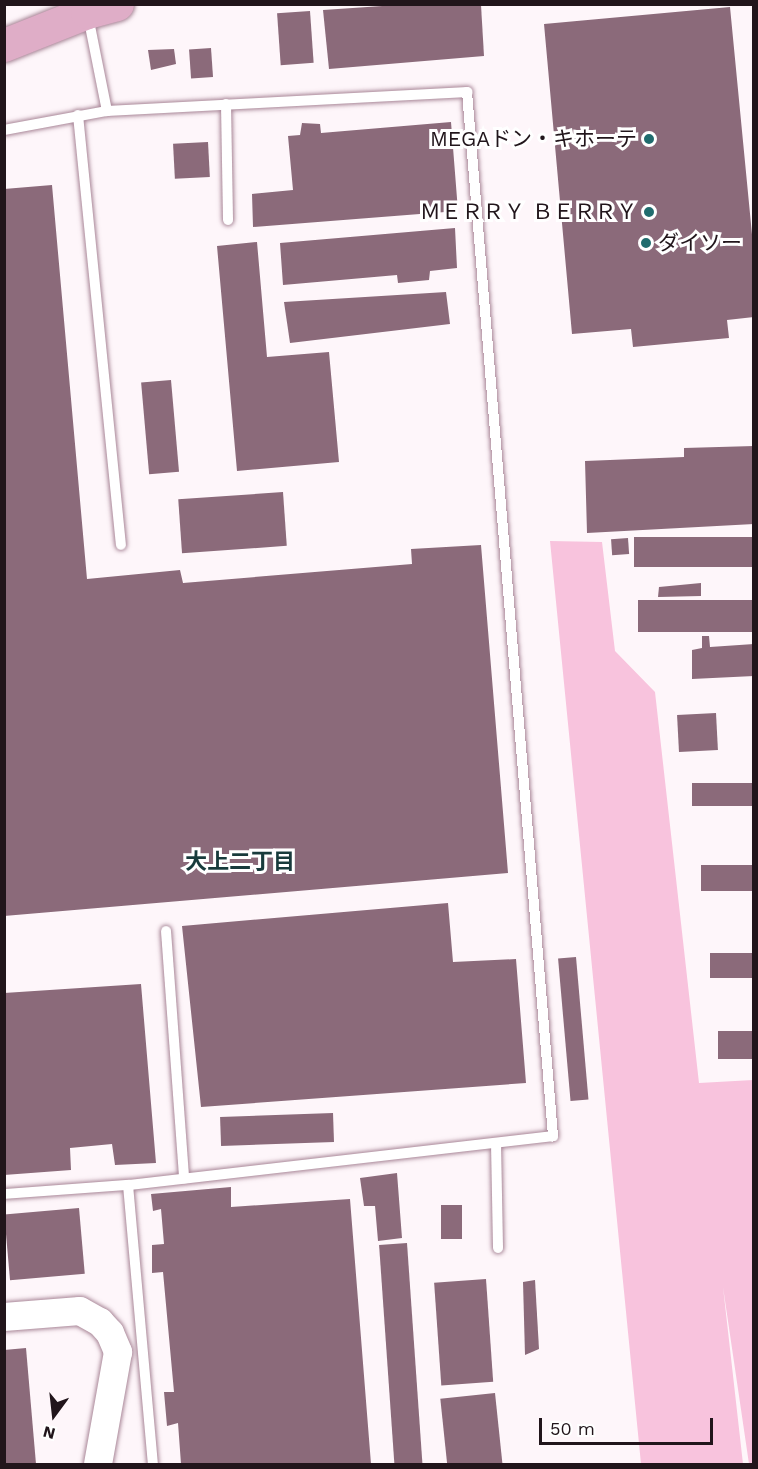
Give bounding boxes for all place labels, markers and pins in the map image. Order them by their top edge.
place label: MEGAドン・キホーテ [430,126,637,152]
marker: MEGAドン・キホーテ [642,132,656,146]
place label: ＭＥＲＲＹ ＢＥＲＲＹ [420,199,637,225]
marker: ＭＥＲＲＹ ＢＥＲＲＹ [642,205,656,219]
place label: ダイソー [658,230,742,256]
marker: ダイソー [639,236,653,250]

